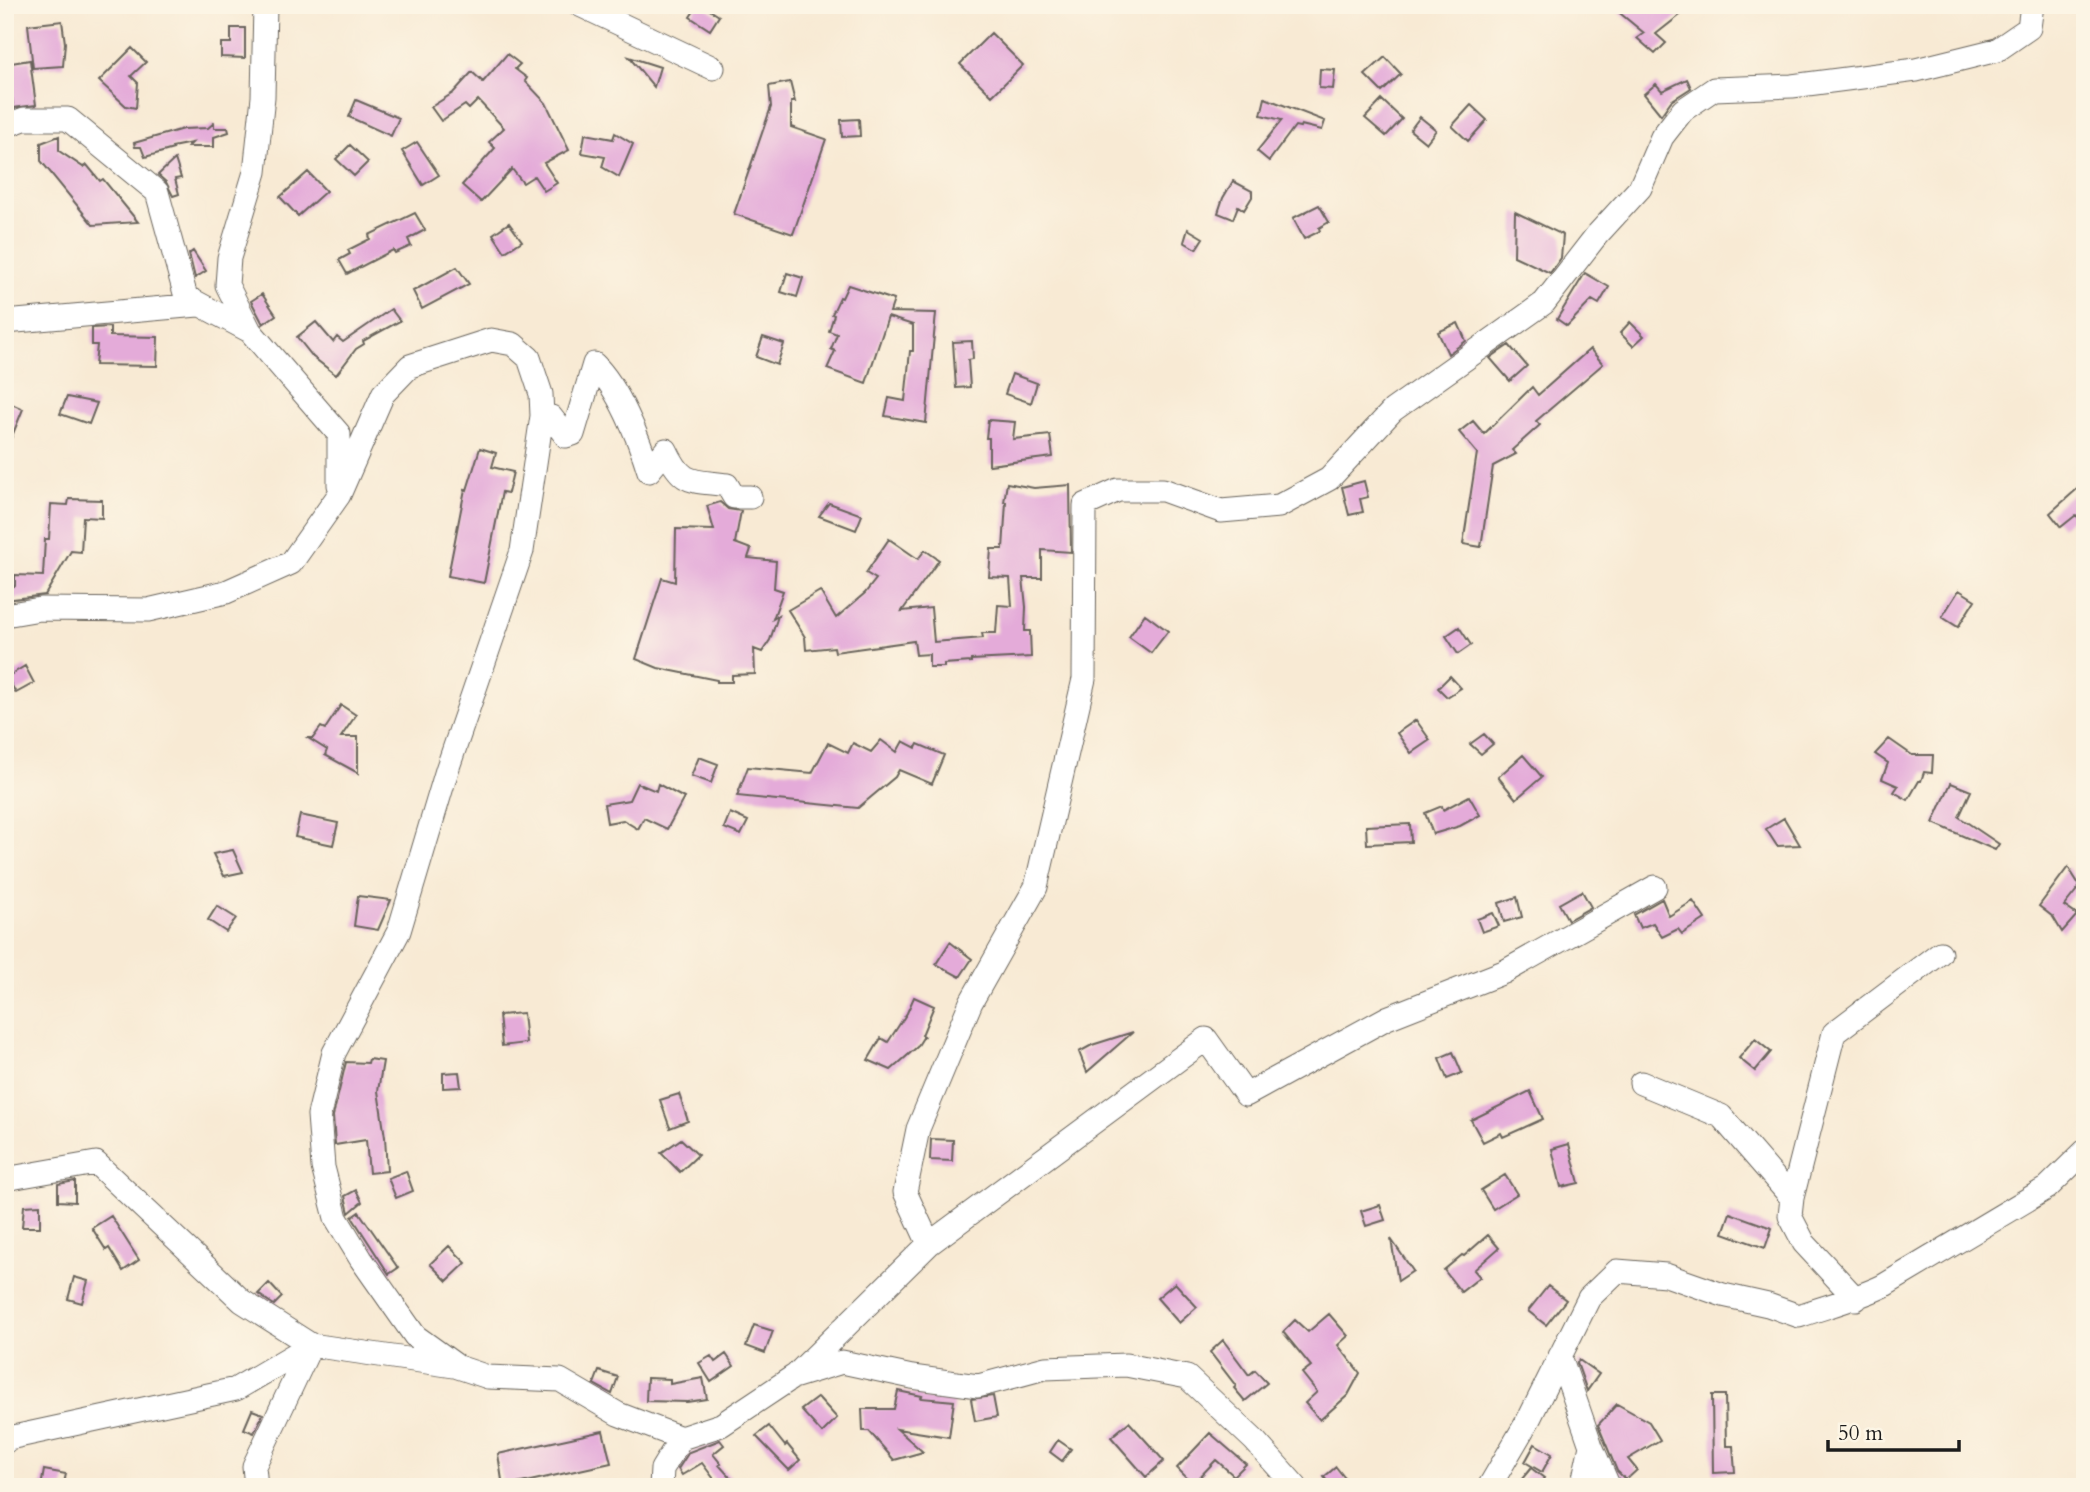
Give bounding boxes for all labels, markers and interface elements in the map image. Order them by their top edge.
scale bar [1828,1408,1959,1452]
text: 50 m [1838,1419,1883,1448]

